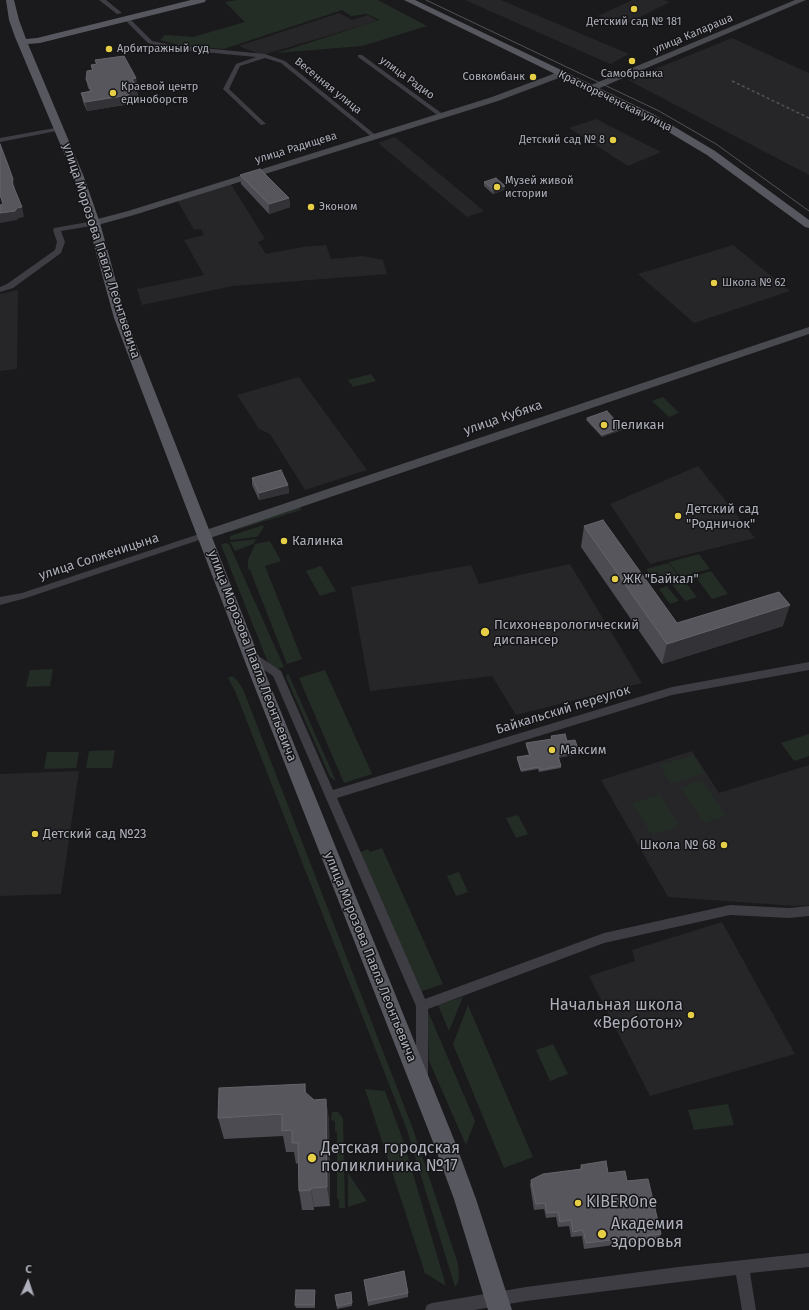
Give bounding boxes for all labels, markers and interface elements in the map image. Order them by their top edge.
marker: Детский сад № 181 [629,4,639,14]
street label: улица Калараша [651,11,735,57]
place label: Детский сад № 181 [587,15,681,29]
place label: Арбитражный суд [117,42,209,56]
marker: Арбитражный суд [104,44,114,54]
street label: улица Радио [377,54,437,102]
street label: Весенняя улица [292,55,364,117]
marker: Самобранка [627,56,637,66]
place label: Самобранка [601,67,663,81]
street label: Краснореченская улица [556,68,674,134]
place label: Совкомбанк [463,70,525,84]
marker: Совкомбанк [528,72,538,82]
place label: Краевой центр единоборств [121,80,198,106]
marker: Краевой центр единоборств [108,88,118,98]
street label: улица Радищева [254,129,338,167]
place label: Детский сад № 8 [519,133,605,147]
marker: Детский сад № 8 [608,135,618,145]
street label: улица Морозова Павла Леонтьевича [59,142,143,360]
place label: Музей живой истории [505,174,574,200]
marker: Музей живой истории [492,182,502,192]
place label: Эконом [319,200,357,214]
marker: Эконом [306,202,316,212]
place label: Школа № 62 [722,276,786,290]
marker: Школа № 62 [709,278,719,288]
street label: улица Кубяка [462,397,544,439]
place label: Пеликан [612,417,664,433]
marker: Пеликан [599,420,609,430]
place label: Детский сад "Родничок" [686,501,759,532]
marker: Детский сад "Родничок" [673,511,683,521]
street label: улица Солженицына [37,530,161,584]
place label: Калинка [292,533,343,549]
marker: Калинка [279,536,289,546]
street label: улица Морозова Павла Леонтьевича [204,548,300,764]
place label: ЖК "Байкал" [623,571,699,587]
marker: ЖК "Байкал" [610,574,620,584]
place label: Психоневрологический диспансер [494,617,639,648]
marker: Психоневрологический диспансер [479,626,491,638]
street label: Байкальский переулок [494,682,632,738]
place label: Максим [560,742,607,758]
marker: Максим [547,745,557,755]
place label: Детский сад №23 [43,826,147,842]
marker: Детский сад №23 [30,829,40,839]
place label: Школа № 68 [640,837,716,853]
marker: Школа № 68 [719,840,729,850]
street label: улица Морозова Павла Леонтьевича [321,850,419,1064]
place label: Начальная школа «Верботон» [549,996,683,1034]
marker: Начальная школа «Верботон» [686,1010,696,1020]
place label: Детская городская поликлиника №17 [321,1139,460,1177]
marker: Детская городская поликлиника №17 [306,1152,318,1164]
place label: KIBEROne [586,1193,657,1213]
marker: KIBEROne [573,1198,583,1208]
place label: Академия здоровья [611,1215,684,1253]
marker: Академия здоровья [596,1228,608,1240]
north arrow [8,1262,48,1302]
text: С [25,1263,32,1276]

